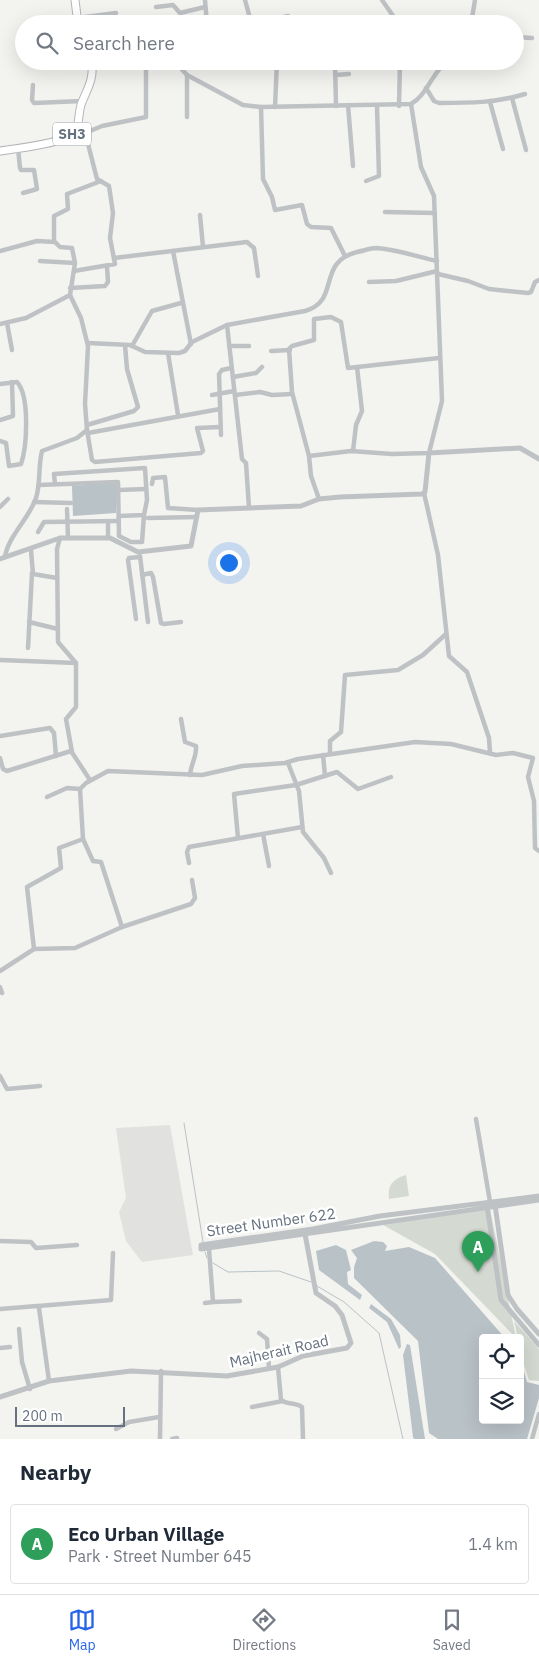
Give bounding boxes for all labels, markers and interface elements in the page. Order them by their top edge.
search box [15,15,524,70]
icon: search [33,29,61,57]
text: Search here [73,31,175,55]
road number: SH3 [53,122,91,146]
your location [216,550,242,576]
street label: Street Number 622 [205,1204,337,1240]
pin: A [462,1231,494,1272]
street label: Majherait Road [228,1330,330,1372]
map controls [479,1334,524,1424]
button: locate [479,1334,524,1379]
button: layers [479,1379,524,1424]
scale bar [15,1404,125,1427]
text: 200 m [22,1407,63,1425]
text: Nearby [20,1458,91,1486]
text: Eco Urban Village [68,1522,224,1546]
text: A [32,1534,42,1554]
text: 1.4 km [468,1534,518,1554]
text: Park · Street Number 645 [68,1546,252,1566]
tab: Map [68,1606,96,1654]
tab: Directions [233,1606,296,1654]
tab: Saved [433,1606,471,1654]

